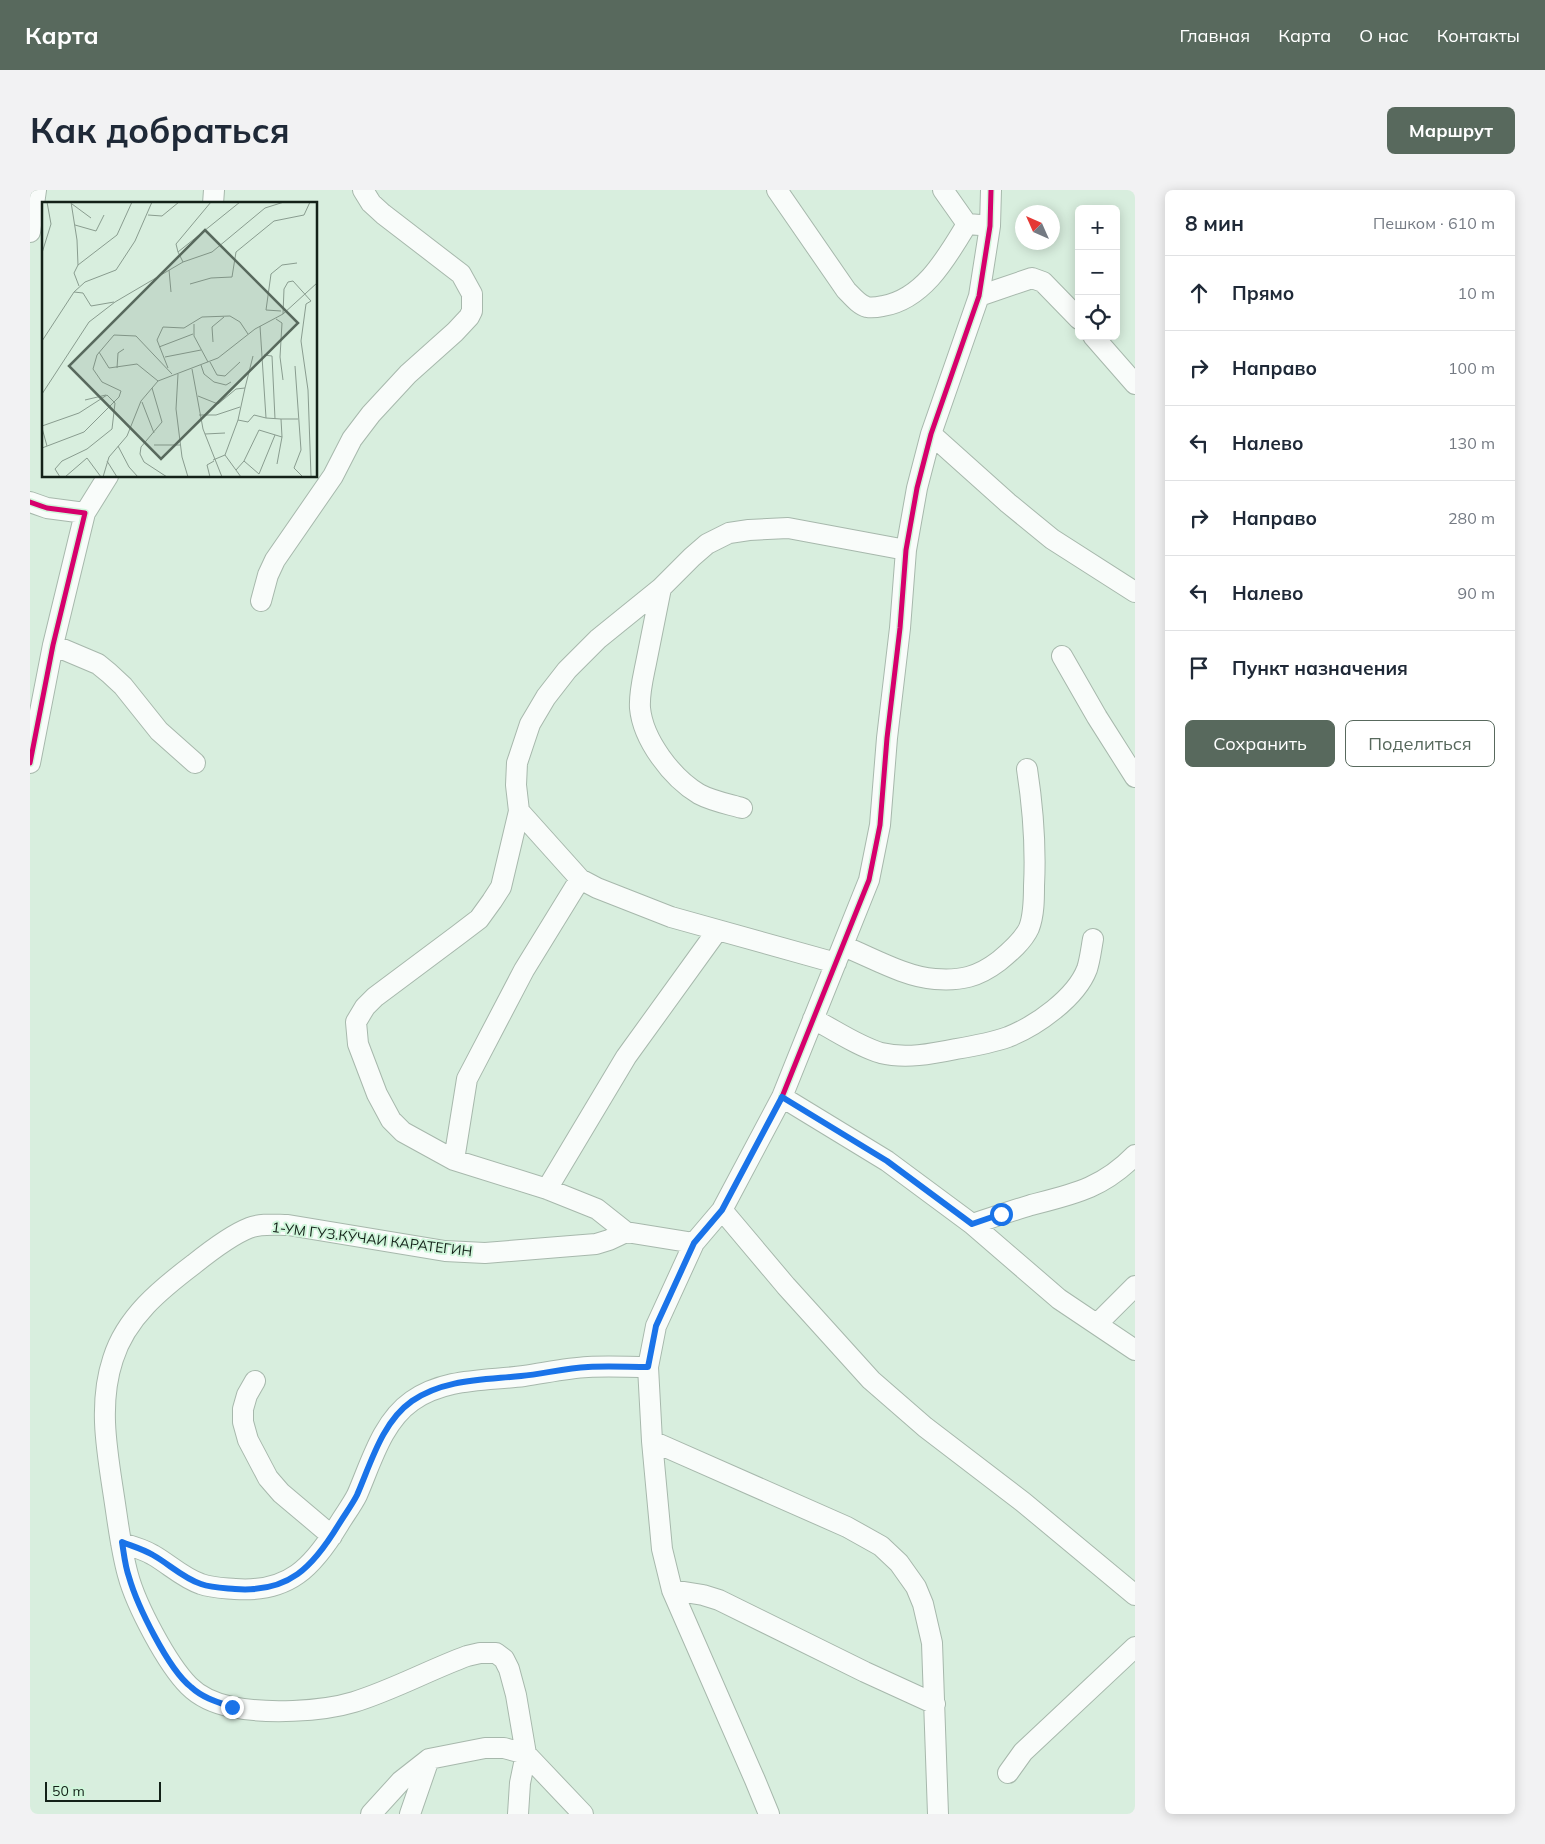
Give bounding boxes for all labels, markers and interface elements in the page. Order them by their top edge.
text: Карта [25,20,99,50]
text: Главная [1180,24,1250,47]
text: Карта [1278,24,1331,47]
text: О нас [1359,24,1409,47]
text: Контакты [1437,24,1520,47]
button: Маршрут [1387,107,1515,154]
text: Как добраться [30,108,290,152]
inset map [42,202,318,478]
north arrow [1015,205,1060,250]
map controls [1075,205,1120,340]
button: + [1075,205,1120,250]
text: 8 мин [1185,210,1244,236]
text: Пешком · 610 m [1373,213,1495,233]
button: − [1075,250,1120,295]
icon: ahead [1185,279,1213,307]
text: Прямо [1232,281,1294,305]
text: 10 m [1458,283,1495,303]
button: locate [1075,295,1120,340]
icon: right [1185,354,1213,382]
text: Направо [1232,356,1317,380]
text: 100 m [1448,358,1495,378]
icon: left [1185,429,1213,457]
text: Налево [1232,431,1304,455]
text: 130 m [1448,433,1495,453]
icon: right [1185,504,1213,532]
text: Направо [1232,506,1317,530]
text: 280 m [1448,508,1495,528]
icon: left [1185,579,1213,607]
text: Налево [1232,581,1304,605]
text: 90 m [1458,583,1495,603]
icon: arrive [1185,654,1213,682]
text: Пункт назначения [1232,656,1408,680]
button: Сохранить [1185,720,1335,767]
button: Поделиться [1345,720,1495,767]
route start [990,1203,1013,1226]
street label: 1-УМ ГУЗ.КӮЧАИ КАРАТЕГИН [271,1218,473,1260]
route end [221,1696,244,1719]
scale bar [45,1779,161,1802]
text: 50 m [52,1782,85,1800]

